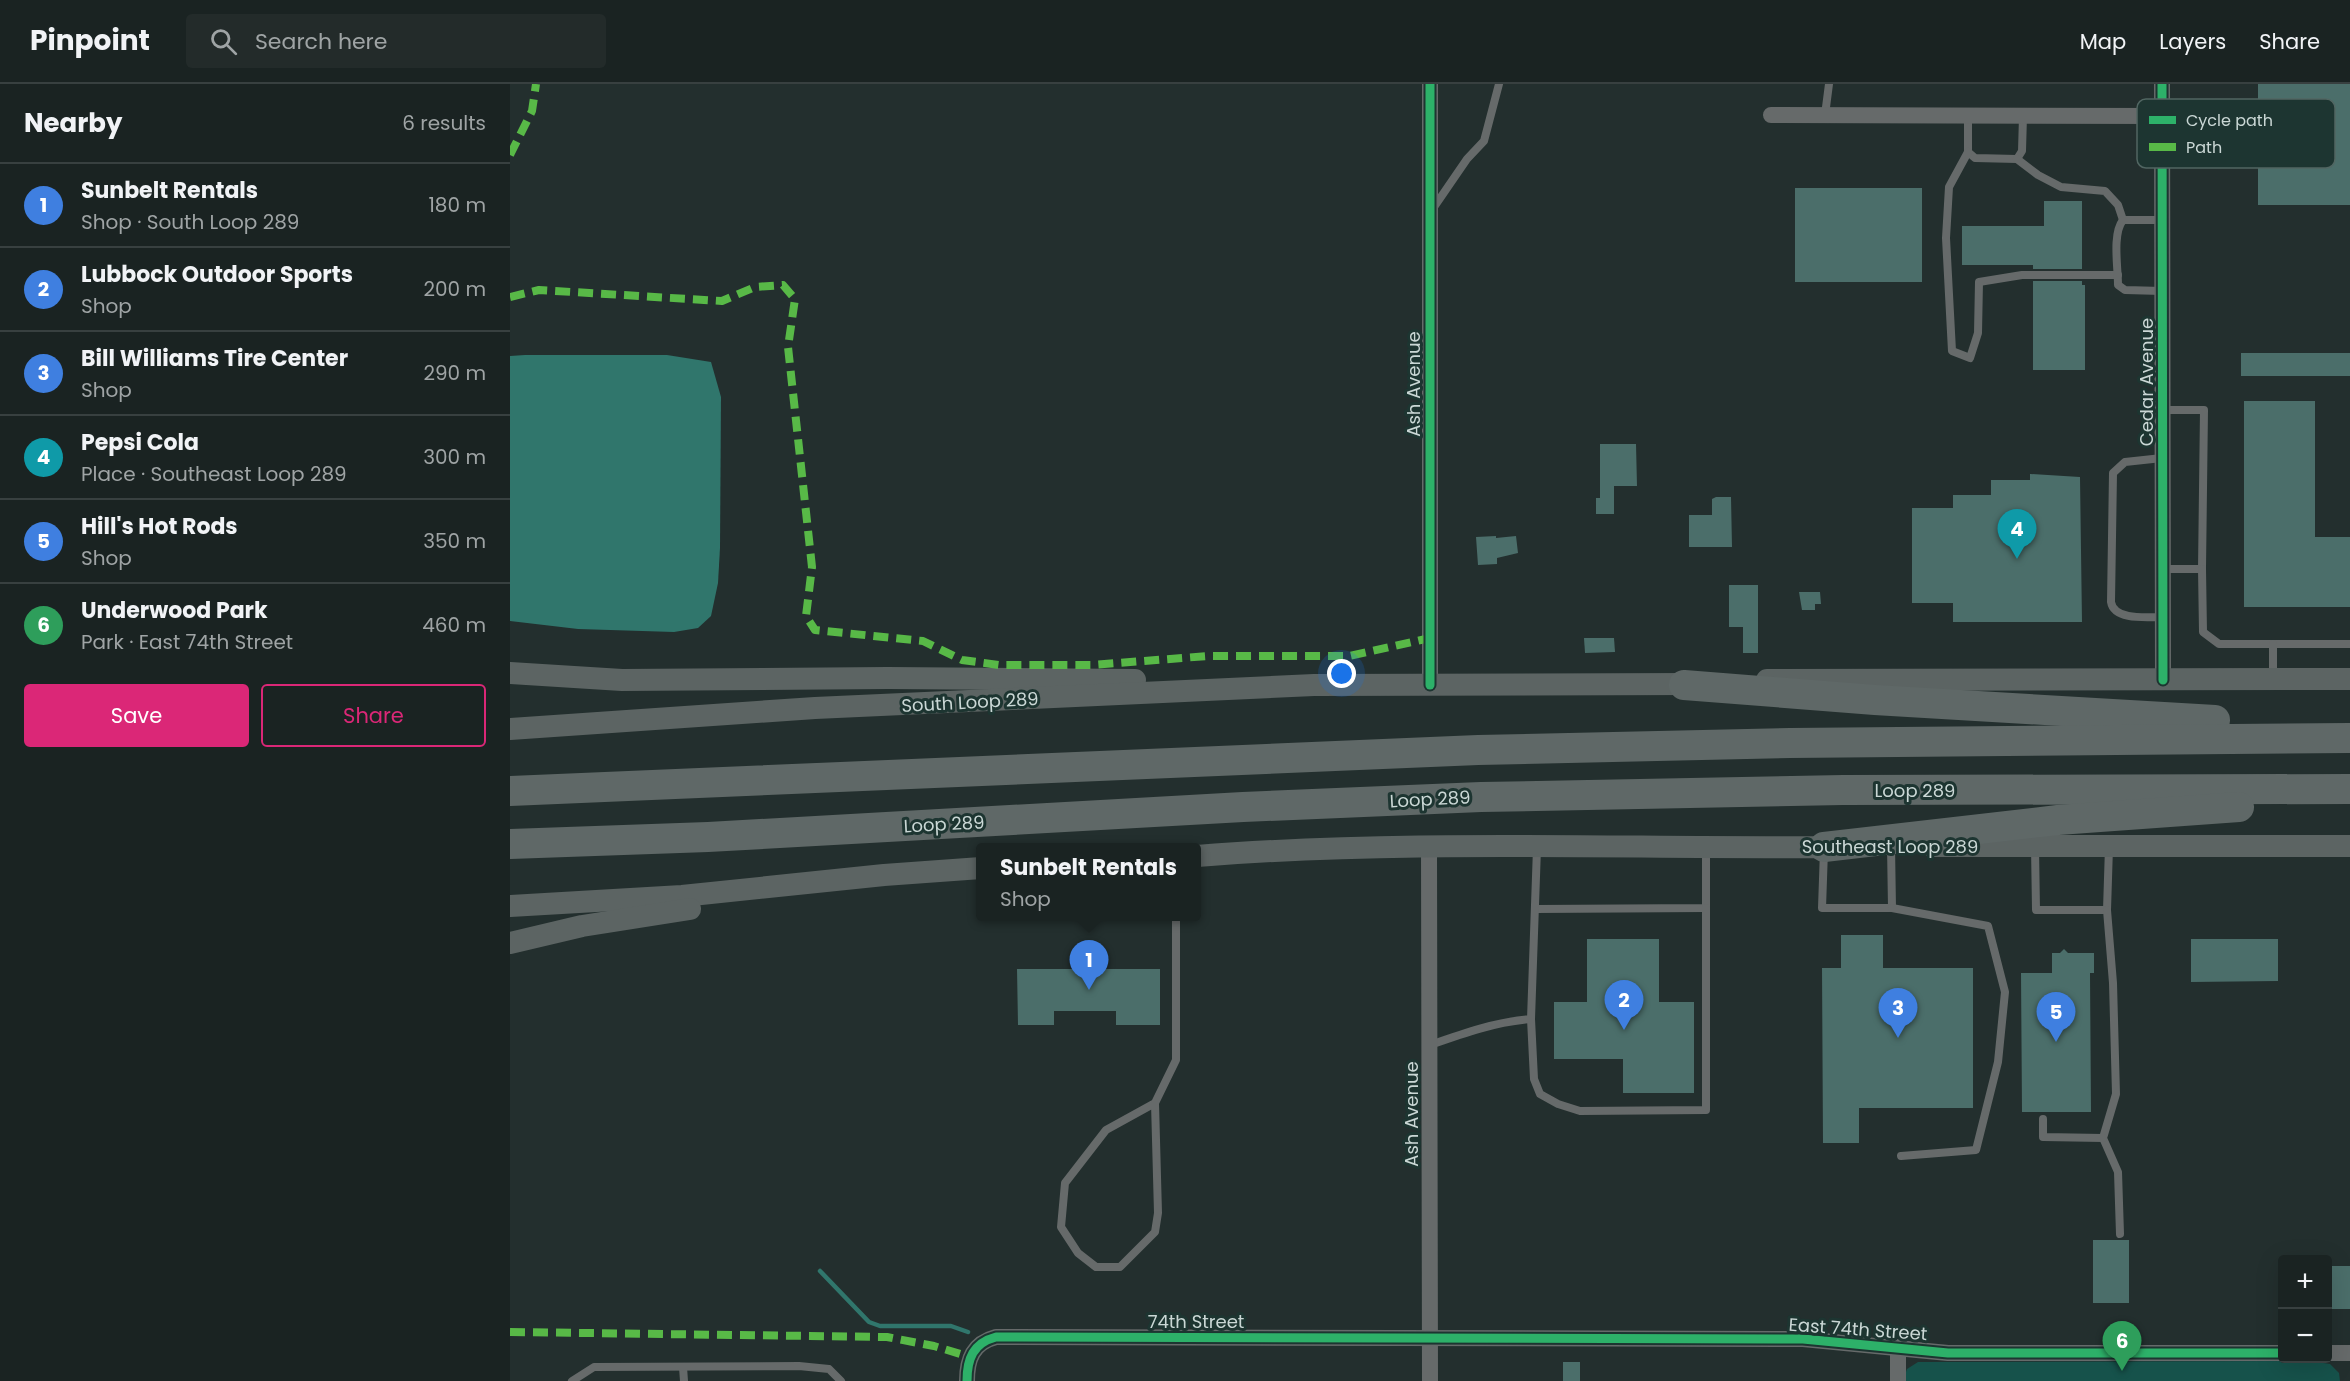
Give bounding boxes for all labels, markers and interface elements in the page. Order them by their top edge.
search box [186,14,606,68]
text: Pinpoint [30,21,150,60]
icon: search [207,25,240,58]
text: Search here [255,26,387,57]
text: Map [2080,27,2126,56]
text: Layers [2159,27,2226,56]
text: Share [2259,27,2320,56]
legend [2137,99,2335,168]
text: Nearby [24,105,122,141]
text: 6 results [402,109,486,137]
text: Cycle path [2186,109,2273,132]
text: Path [2186,136,2222,159]
text: Sunbelt Rentals [81,175,258,206]
text: 1 [40,191,47,219]
text: 180 m [428,191,486,219]
text: Shop · South Loop 289 [81,208,299,236]
text: Lubbock Outdoor Sports [81,259,353,290]
text: 2 [38,275,49,303]
text: 200 m [423,275,486,303]
text: Shop [81,292,132,320]
street label: Cedar Avenue [2134,318,2159,446]
street label: Ash Avenue [1401,331,1426,437]
text: Bill Williams Tire Center [81,343,348,374]
text: 3 [37,359,50,387]
text: 290 m [423,359,486,387]
text: Shop [81,376,132,404]
text: Pepsi Cola [81,427,199,458]
text: 4 [37,443,50,471]
text: 300 m [423,443,486,471]
text: Place · Southeast Loop 289 [81,460,347,488]
pin: 4 [1998,510,2036,559]
text: Hill's Hot Rods [81,511,238,542]
text: 5 [37,527,50,555]
text: 350 m [423,527,486,555]
text: Shop [81,544,132,572]
text: Underwood Park [81,595,268,626]
text: 6 [37,611,50,639]
text: 460 m [422,611,486,639]
text: Park · East 74th Street [81,628,293,656]
your location [1327,659,1356,688]
button: Save [24,684,249,747]
button: Share [261,684,486,747]
street label: South Loop 289 [901,686,1039,718]
street label: Loop 289 [1875,778,1955,803]
street label: Loop 289 [1389,784,1471,814]
street label: Loop 289 [903,809,985,839]
street label: Southeast Loop 289 [1802,834,1978,859]
popup [976,843,1201,921]
text: Sunbelt Rentals [1000,852,1177,883]
text: Shop [1000,885,1051,913]
pin: 1 [1070,940,1108,990]
pin: 2 [1604,980,1644,1030]
pin: 3 [1878,988,1918,1038]
pin: 5 [2036,992,2076,1042]
street label: Ash Avenue [1399,1061,1424,1167]
map controls [2278,1255,2332,1363]
button: + [2278,1255,2332,1309]
street label: 74th Street [1148,1309,1244,1334]
button: − [2278,1309,2332,1363]
street label: East 74th Street [1788,1312,1928,1346]
pin: 6 [2102,1322,2142,1371]

